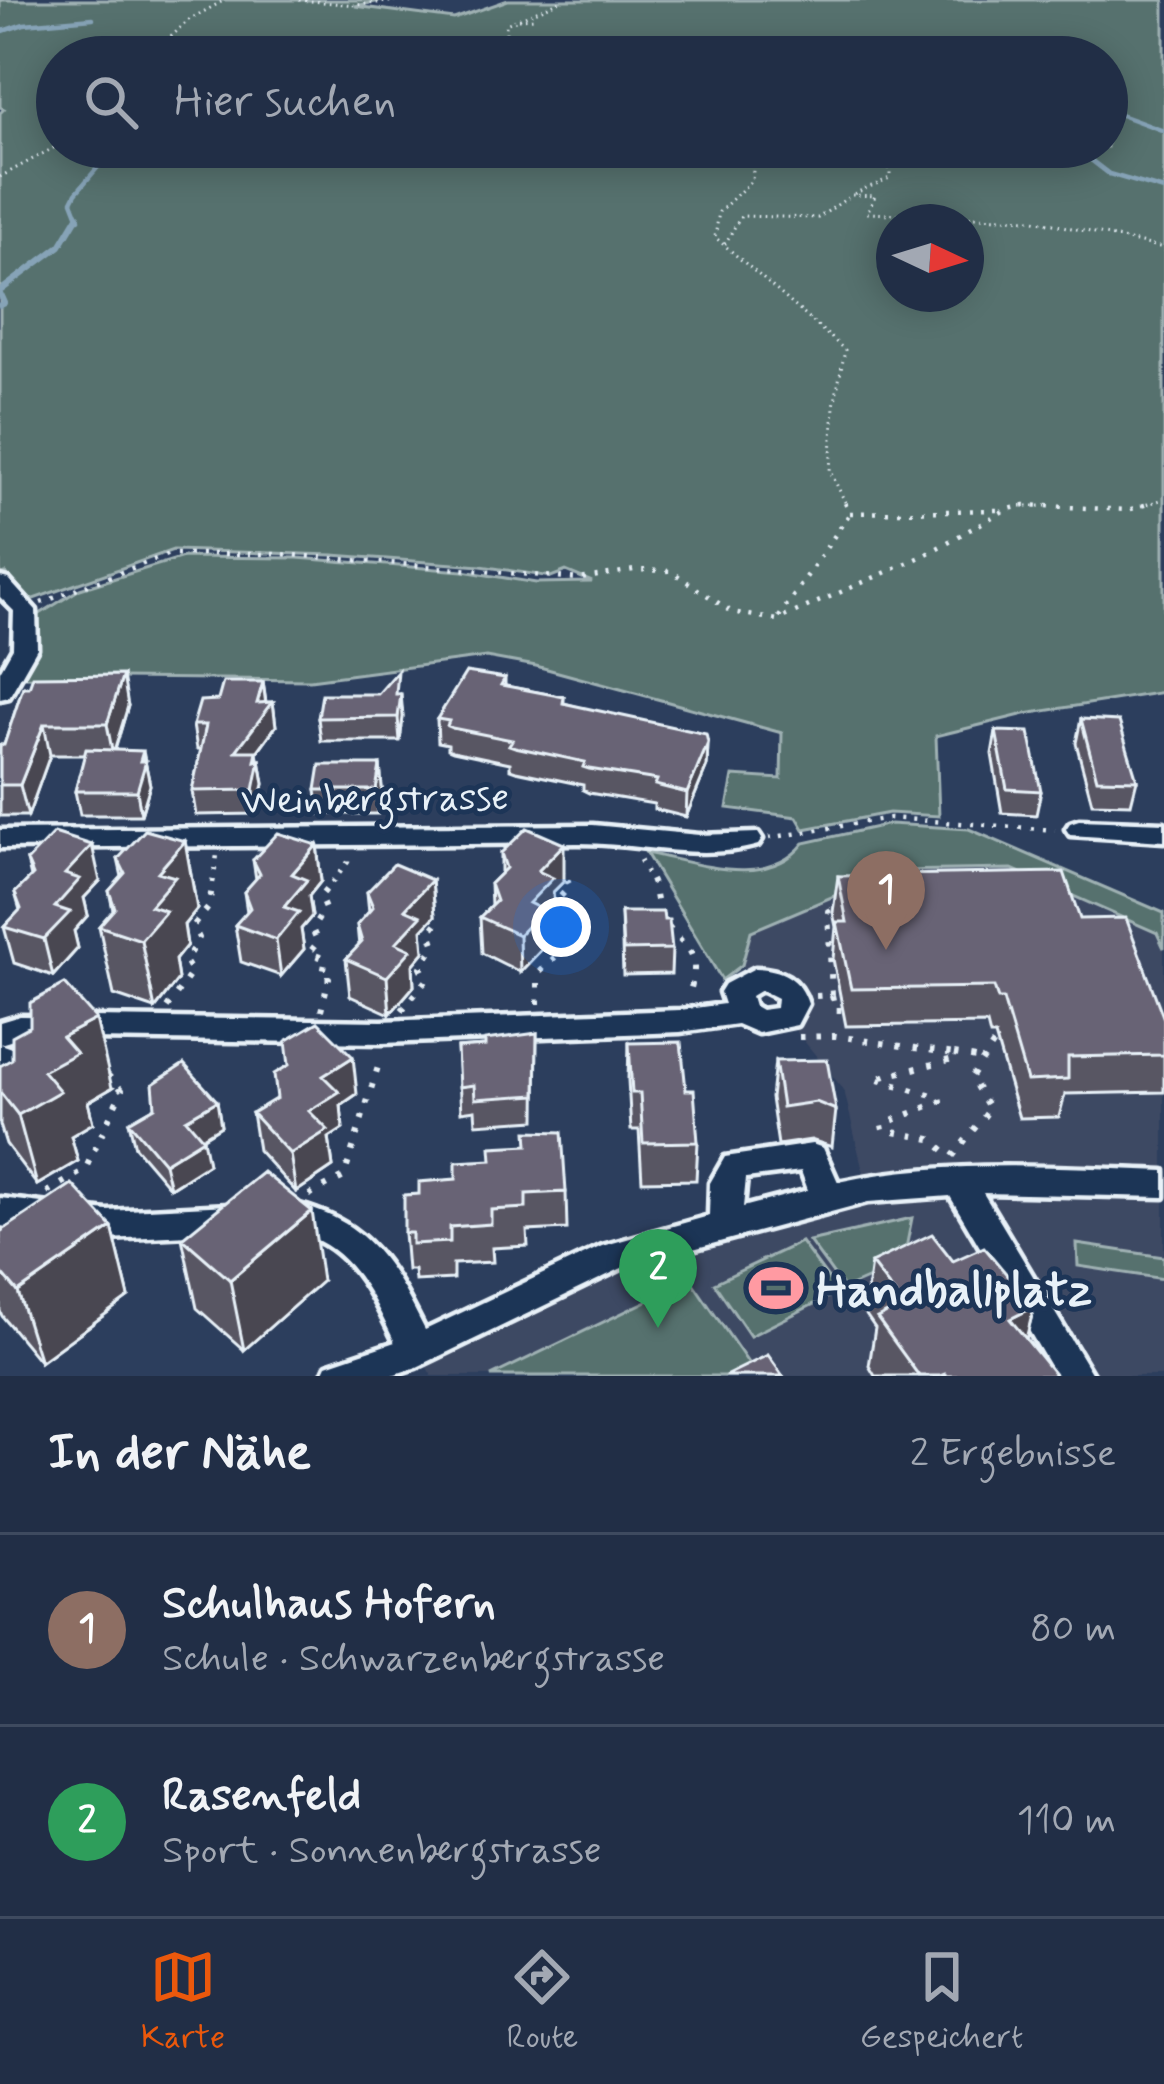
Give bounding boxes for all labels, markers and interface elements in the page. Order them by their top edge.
search box [36,36,1128,168]
icon: search [78,69,144,135]
text: Hier suchen [174,73,396,132]
north arrow [876,204,984,312]
street label: Weinbergstrasse [241,773,510,831]
pin: 1 [847,851,925,950]
your location [531,897,591,957]
pin: 2 [619,1229,697,1328]
sports icon: Handballplatz [747,1259,805,1317]
place label: Handballplatz [816,1260,1092,1323]
text: In der Nähe [48,1421,311,1487]
text: 2 Ergebnisse [910,1429,1116,1480]
text: Schulhaus Hofern [162,1575,496,1634]
text: 1 [78,1604,96,1655]
text: 80 m [1030,1604,1116,1655]
text: Schule · Schwarzenbergstrasse [162,1634,665,1685]
text: Rasenfeld [162,1767,361,1826]
text: 2 [77,1796,97,1847]
text: 110 m [1017,1796,1116,1847]
text: Sport · Sonnenbergstrasse [162,1826,602,1877]
tab: Karte [141,1944,225,2060]
tab: Route [506,1944,578,2060]
tab: Gespeichert [860,1944,1023,2060]

